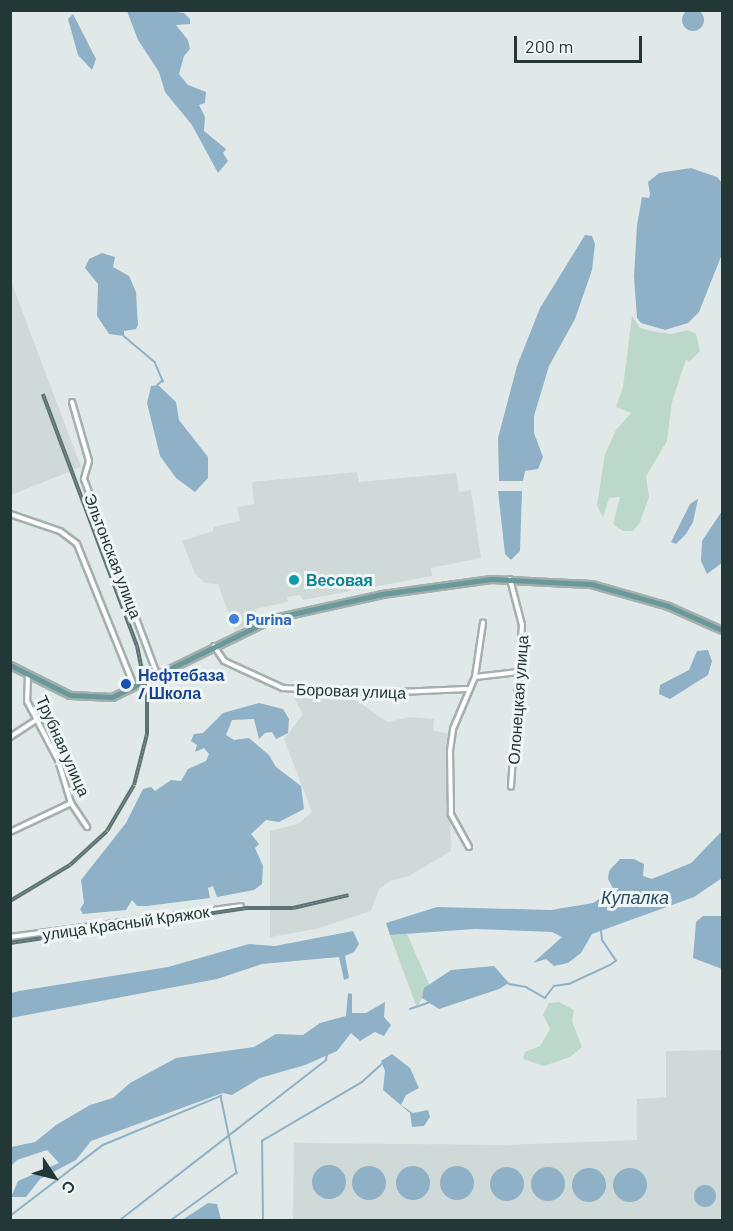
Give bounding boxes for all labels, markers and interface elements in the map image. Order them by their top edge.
scale bar [517,24,644,62]
text: 200 m [525,35,573,57]
street label: Эльтонская улица [80,491,146,621]
place label: Весовая [306,570,373,590]
marker: Весовая [287,573,301,587]
place label: Purina [246,609,292,629]
marker: Purina [227,612,241,626]
street label: Олонецкая улица [504,635,532,765]
place label: Нефтебаза / Школа [138,665,224,703]
marker: Нефтебаза / Школа [119,677,133,691]
street label: Боровая улица [296,679,406,703]
street label: Трубная улица [32,693,94,799]
water label: Купалка [601,886,669,908]
street label: улица Красный Кряжок [41,902,211,944]
north arrow [24,1147,84,1207]
text: С [58,1177,80,1198]

